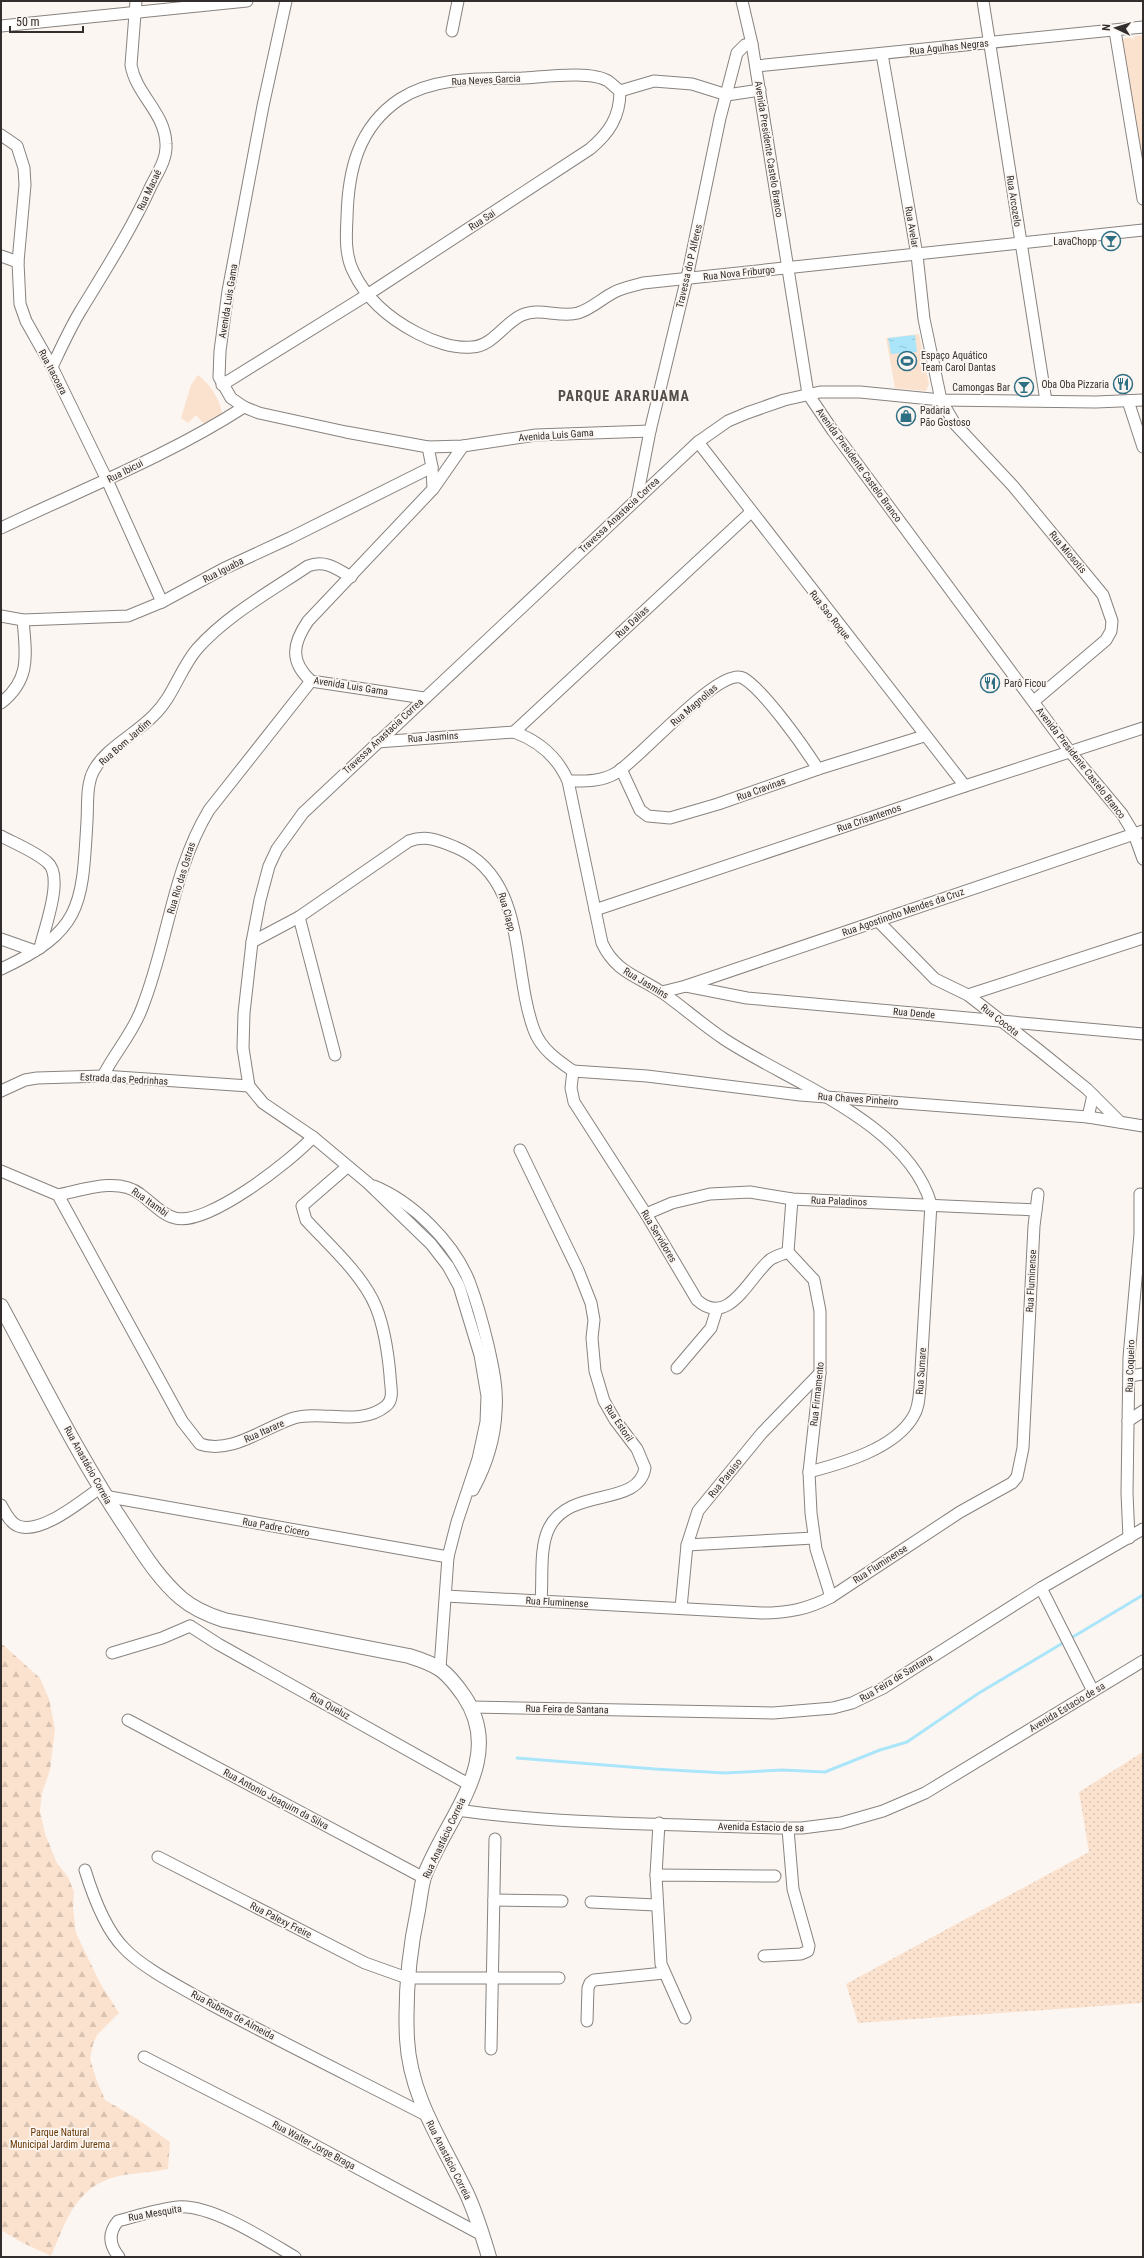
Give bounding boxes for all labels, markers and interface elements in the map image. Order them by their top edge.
scale bar [10,8,83,34]
north arrow [1096,8,1136,48]
text: 50 m [16,15,40,29]
text: N [1100,23,1113,31]
street label: Rua Agulhas Negras [909,37,990,57]
street label: Rua Neves Garcia [451,73,521,87]
street label: Avenida Presidente Castelo Branco [753,80,785,218]
street label: Rua Macaé [135,168,163,212]
street label: Rua Arcozelo [1005,175,1023,227]
street label: Rua Avelar [903,205,921,249]
street label: Rua Sai [467,207,497,233]
street label: Travessa do P Alferes [674,223,704,309]
bar icon: LavaChopp [1100,230,1122,252]
place label: LavaChopp [1053,236,1097,247]
street label: Avenida Luis Gama [217,263,239,339]
street label: Rua Nova Friburgo [702,264,776,282]
street label: Rua Itacoara [37,348,70,397]
sports icon: Espaço Aquático Team Carol Dantas [896,350,918,372]
place label: Espaço Aquático Team Carol Dantas [921,350,996,373]
restaurant icon: Oba Oba Pizzaria [1112,373,1134,395]
bar icon: Camongas Bar [1013,376,1035,398]
place label: Oba Oba Pizzaria [1041,379,1109,390]
place label: Camongas Bar [952,382,1010,393]
district label: PARQUE ARARUAMA [558,388,690,404]
shop icon: Padaria Pão Gostoso [895,405,917,427]
place label: Padaria Pão Gostoso [920,405,971,428]
street label: Avenida Presidente Castelo Branco [814,406,904,524]
street label: Avenida Luis Gama [518,427,594,443]
street label: Rua Ibicui [105,457,145,485]
street label: Travessa Anastacia Correa [577,475,661,555]
street label: Rua Miosotis [1047,529,1089,576]
street label: Rua Iguaba [201,555,245,585]
street label: Rua Sao Roque [807,588,853,642]
street label: Rua Dalias [613,603,651,640]
restaurant icon: Parô Ficou [979,672,1001,694]
street label: Avenida Luis Gama [313,675,389,697]
place label: Parô Ficou [1004,678,1046,689]
street label: Rua Magnolias [668,681,720,728]
street label: Travessa Anastacia Correa [341,696,425,776]
street label: Avenida Presidente Castelo Branco [1034,705,1128,821]
street label: Rua Bom Jardim [97,717,153,767]
street label: Rua Jasmins [407,730,459,744]
street label: Rua Cravinas [735,775,787,803]
street label: Rua Crisantemos [835,802,903,834]
street label: Rua Rio das Ostras [165,840,197,915]
street label: Rua Agostinoho Mendes da Cruz [841,886,965,938]
street label: Rua Clapp [496,891,518,933]
street label: Rua Jasmins [621,965,671,1001]
street label: Rua Cocota [979,1002,1021,1038]
street label: Rua Dende [893,1006,936,1020]
street label: Estrada das Pedrinhas [80,1071,169,1087]
street label: Rua Chaves Pinheiro [817,1091,899,1107]
street label: Rua Itambi [130,1185,170,1219]
street label: Rua Paladinos [811,1195,868,1207]
street label: Rua Servidores [639,1208,679,1264]
street label: Rua Fluminense [1024,1249,1038,1313]
street label: Rua Coqueiro [1124,1339,1136,1393]
street label: Rua Sumare [914,1347,928,1395]
street label: Rua Firmamento [808,1361,826,1427]
street label: Rua Estoril [603,1402,635,1444]
street label: Rua Itarare [242,1417,286,1445]
street label: Rua Anastácio Correia [62,1424,114,1506]
street label: Rua Paraiso [706,1456,744,1500]
street label: Rua Padre Cicero [242,1516,310,1538]
street label: Rua Fluminense [851,1542,910,1586]
street label: Rua Fluminense [525,1595,589,1609]
street label: Rua Feira de Santana [858,1652,935,1704]
street label: Avenida Estacio de sa [1027,1680,1107,1734]
street label: Rua Queluz [308,1690,352,1722]
street label: Rua Feira de Santana [525,1703,609,1715]
street label: Rua Antonio Joaquim da Silva [222,1767,331,1832]
street label: Rua Anastácio Correia [420,1796,468,1880]
street label: Avenida Estacio de sa [718,1821,804,1833]
street label: Rua Palexy Freire [248,1900,314,1940]
street label: Rua Rubens de Almeida [189,1988,277,2042]
street label: Rua Walter Jorge Braga [271,2118,358,2172]
street label: Rua Anastácio Correia [424,2118,474,2202]
park label: Parque Natural Municipal Jardim Jurema [10,2127,110,2150]
street label: Rua Mesquita [127,2203,183,2223]

